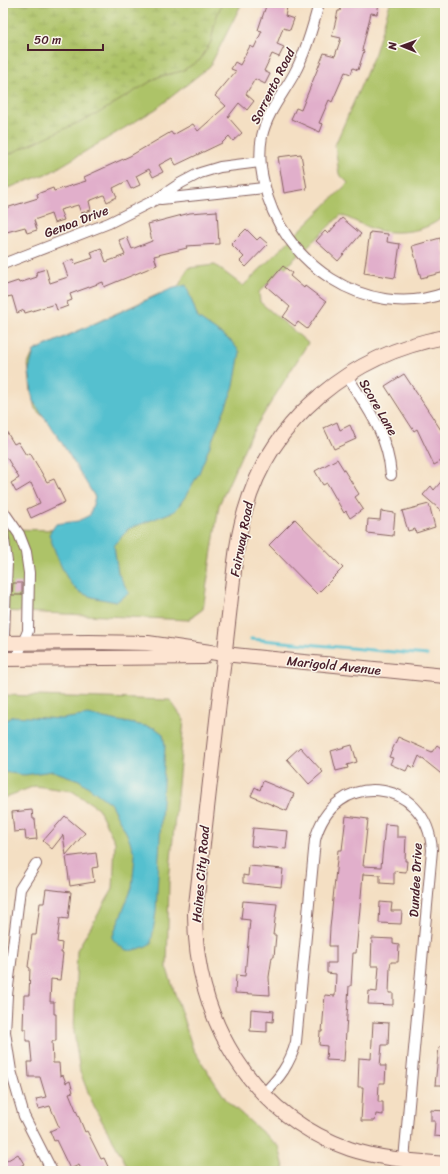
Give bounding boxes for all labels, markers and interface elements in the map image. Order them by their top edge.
scale bar [28,26,103,52]
north arrow [382,26,422,66]
text: 50 m [34,29,61,51]
text: N [383,41,402,51]
street label: Sorrento Road [243,43,302,128]
street label: Genoa Drive [40,198,112,244]
street label: Score Lane [353,374,404,441]
street label: Fairway Road [223,499,260,579]
street label: Marigold Avenue [286,649,382,682]
street label: Haines City Road [185,824,216,923]
street label: Dundee Drive [402,842,429,918]

